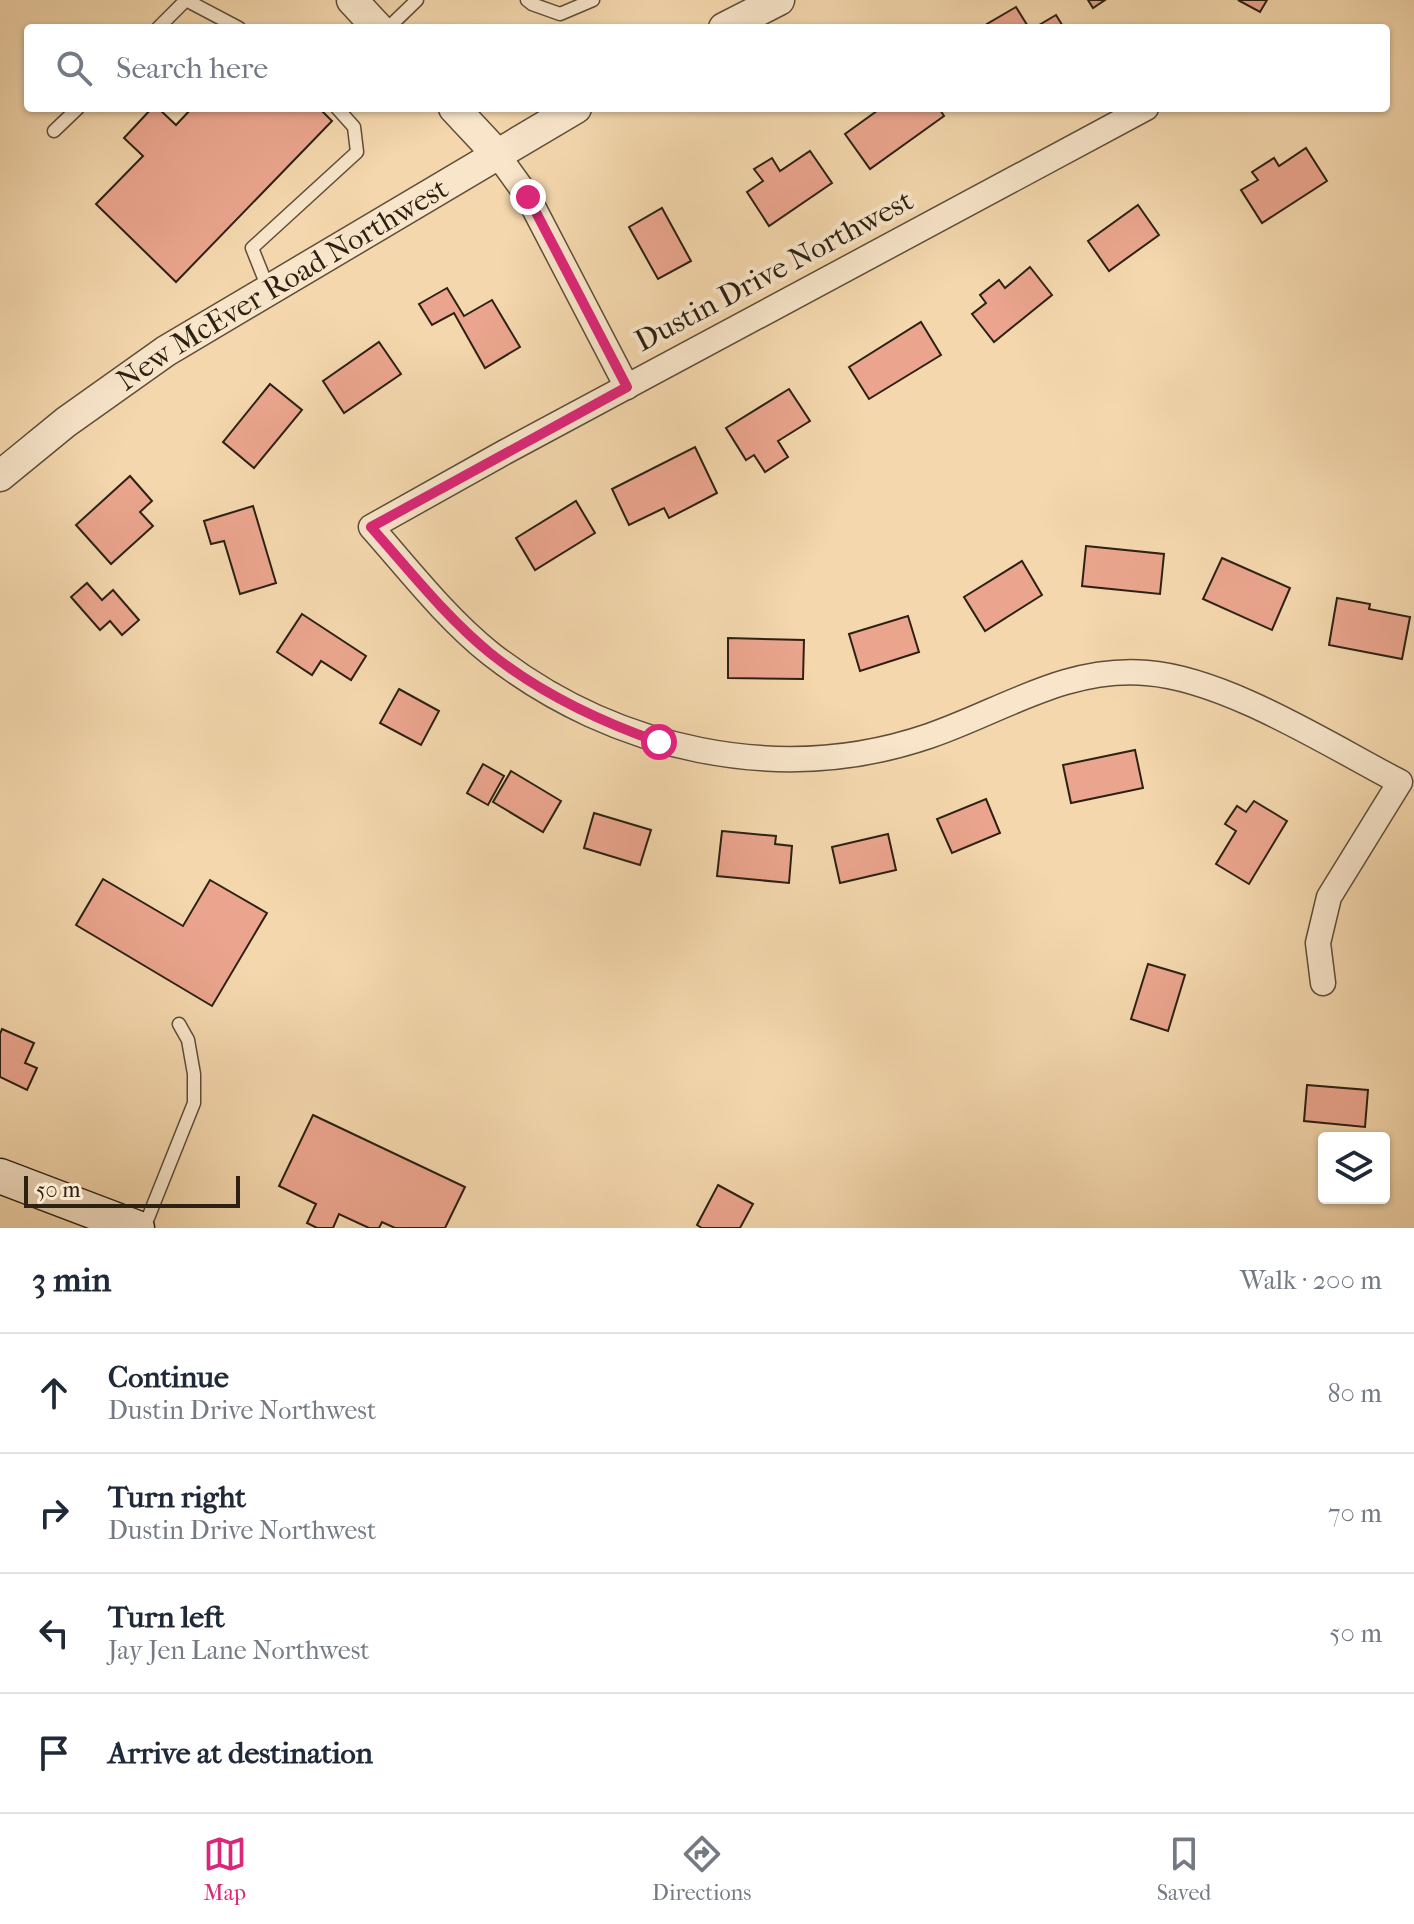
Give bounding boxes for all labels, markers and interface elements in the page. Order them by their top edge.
search box [24,24,1390,112]
icon: search [52,46,96,90]
text: Search here [116,51,268,86]
street label: New McEver Road Northwest [110,170,454,398]
route end [510,179,546,215]
street label: Dustin Drive Northwest [629,183,919,359]
route start [641,724,677,760]
map controls [1318,1132,1390,1204]
button: layers [1318,1132,1390,1204]
scale bar [24,1172,240,1208]
text: 50 m [36,1177,81,1203]
text: 3 min [32,1260,111,1300]
text: Walk · 200 m [1240,1265,1382,1296]
text: Continue [108,1360,229,1395]
icon: ahead [32,1371,76,1415]
text: 80 m [1327,1378,1382,1409]
text: Dustin Drive Northwest [108,1395,376,1426]
text: Turn right [108,1480,246,1515]
icon: right [32,1491,76,1535]
text: 70 m [1328,1498,1382,1529]
text: Dustin Drive Northwest [108,1515,376,1546]
text: Turn left [108,1600,225,1635]
icon: left [32,1611,76,1655]
text: 50 m [1329,1618,1382,1649]
text: Jay Jen Lane Northwest [108,1635,370,1666]
icon: arrive [32,1731,76,1775]
text: Arrive at destination [108,1736,373,1771]
tab: Map [203,1832,247,1906]
tab: Directions [652,1832,751,1906]
tab: Saved [1157,1832,1211,1906]

